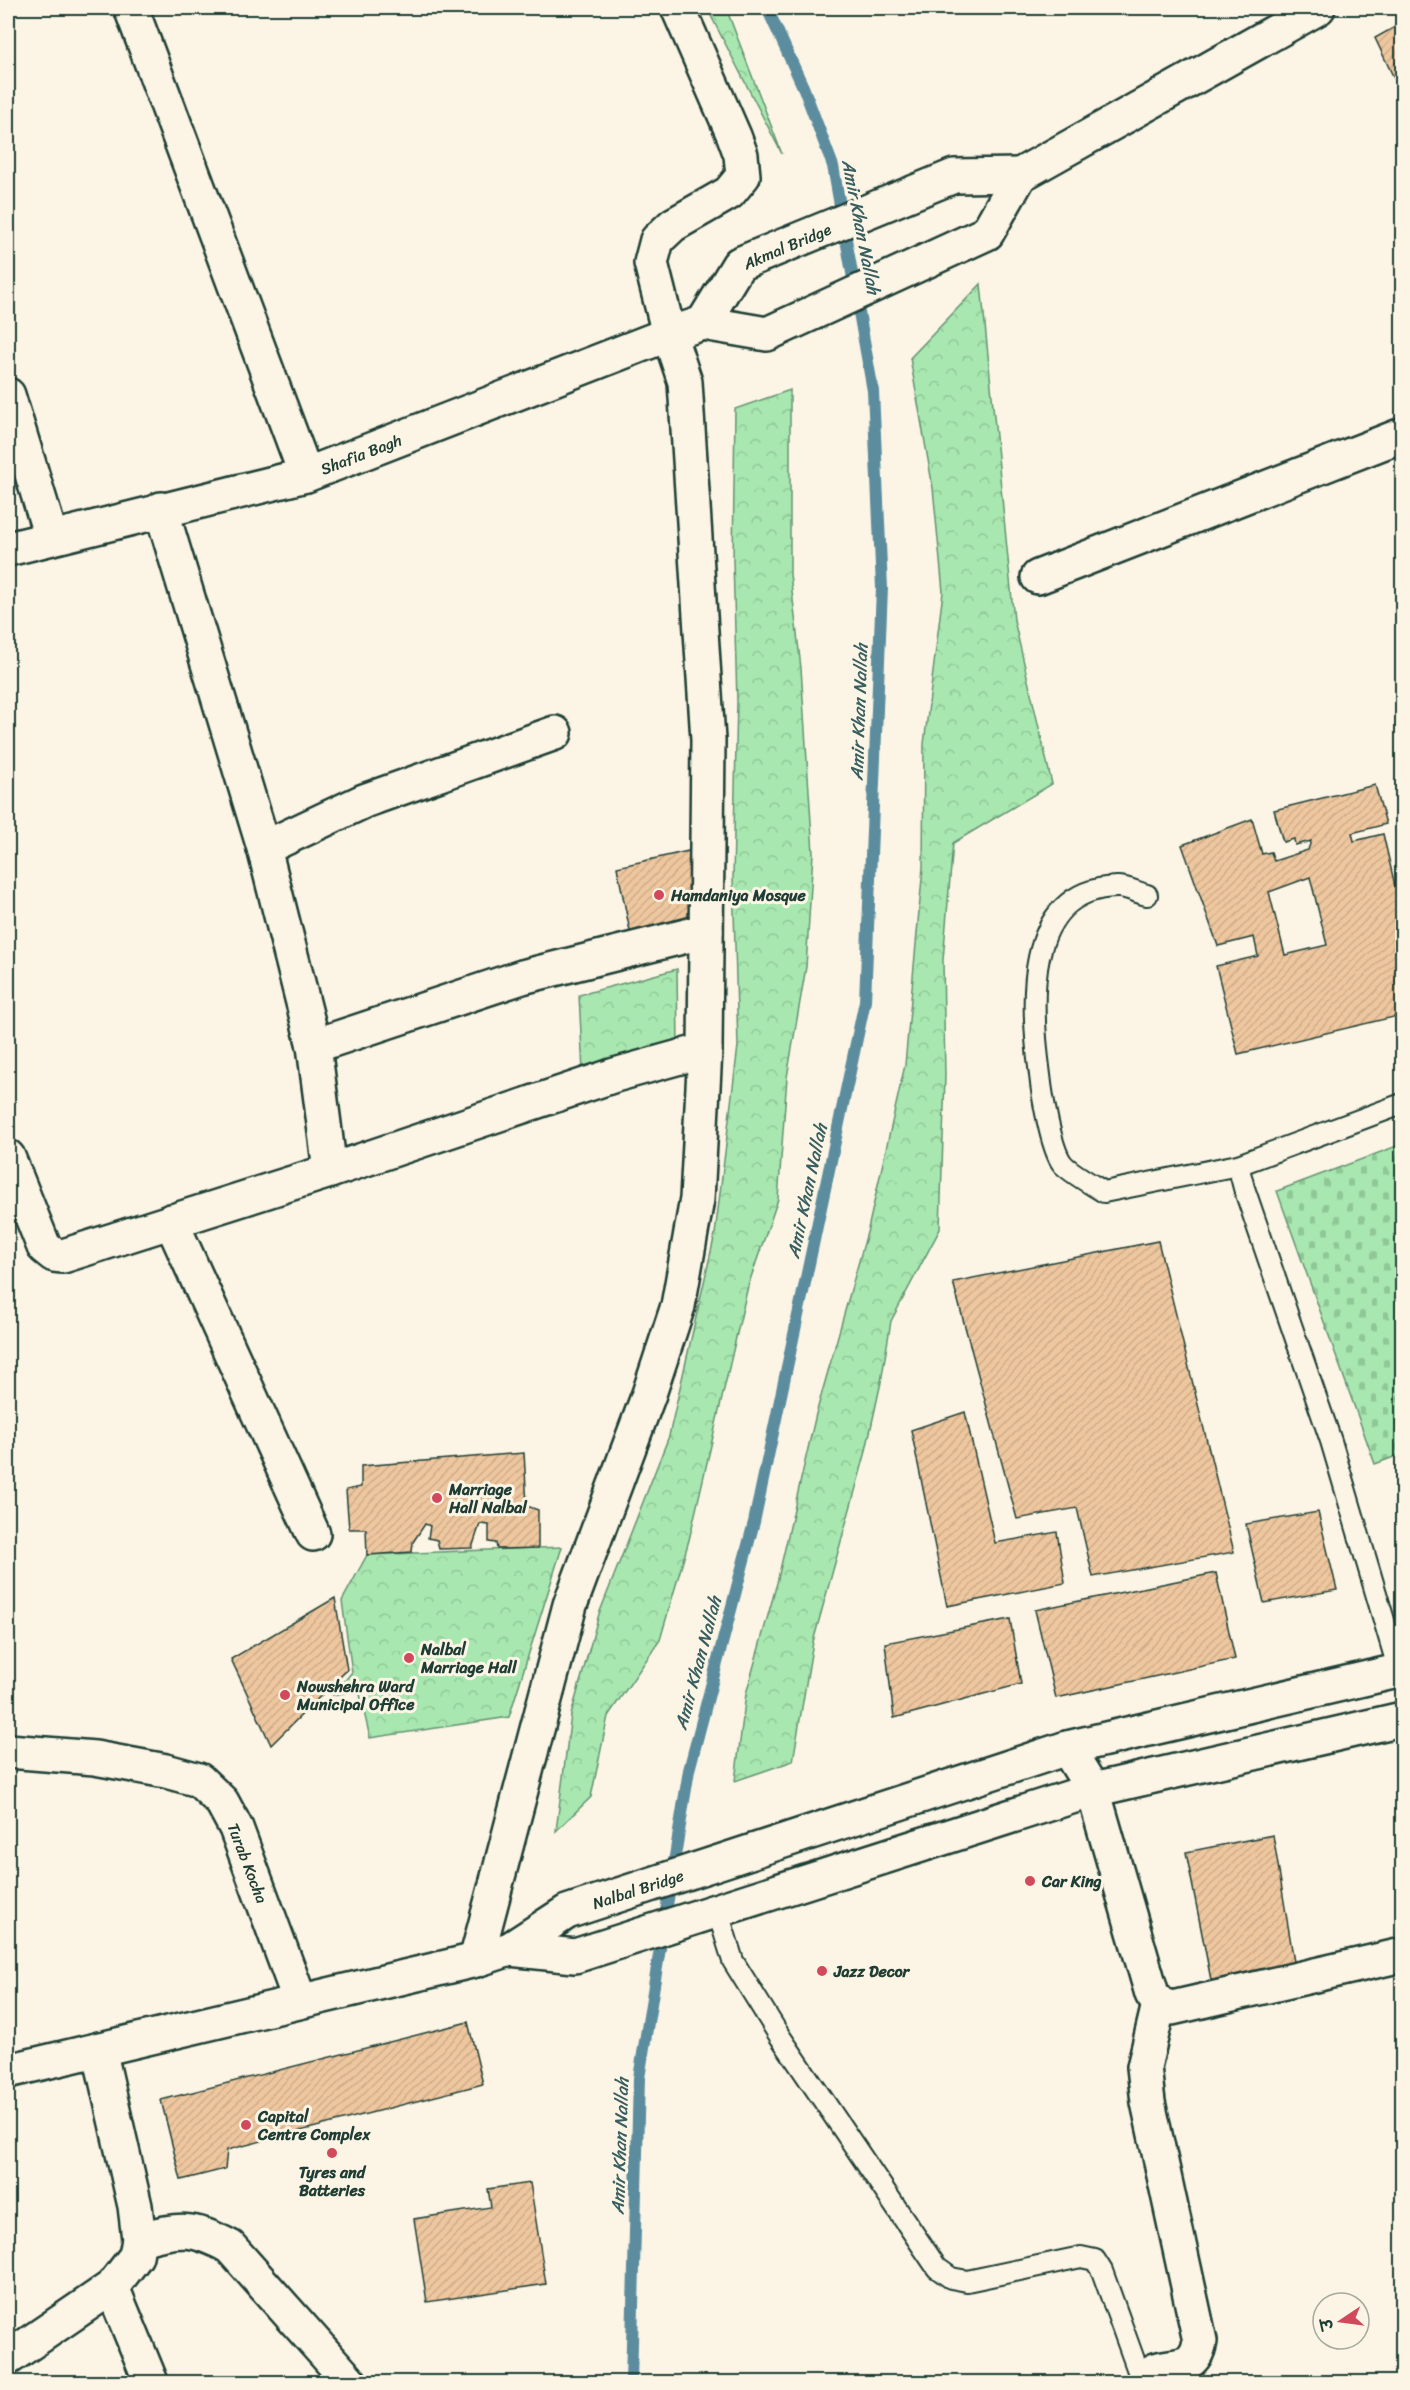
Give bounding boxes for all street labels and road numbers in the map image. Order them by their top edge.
street label: Akmal Bridge [738,215,836,278]
street label: Shafia Bagh [316,426,406,483]
street label: Turab Kocha [219,1819,276,1908]
street label: Nalbal Bridge [589,1861,688,1918]

